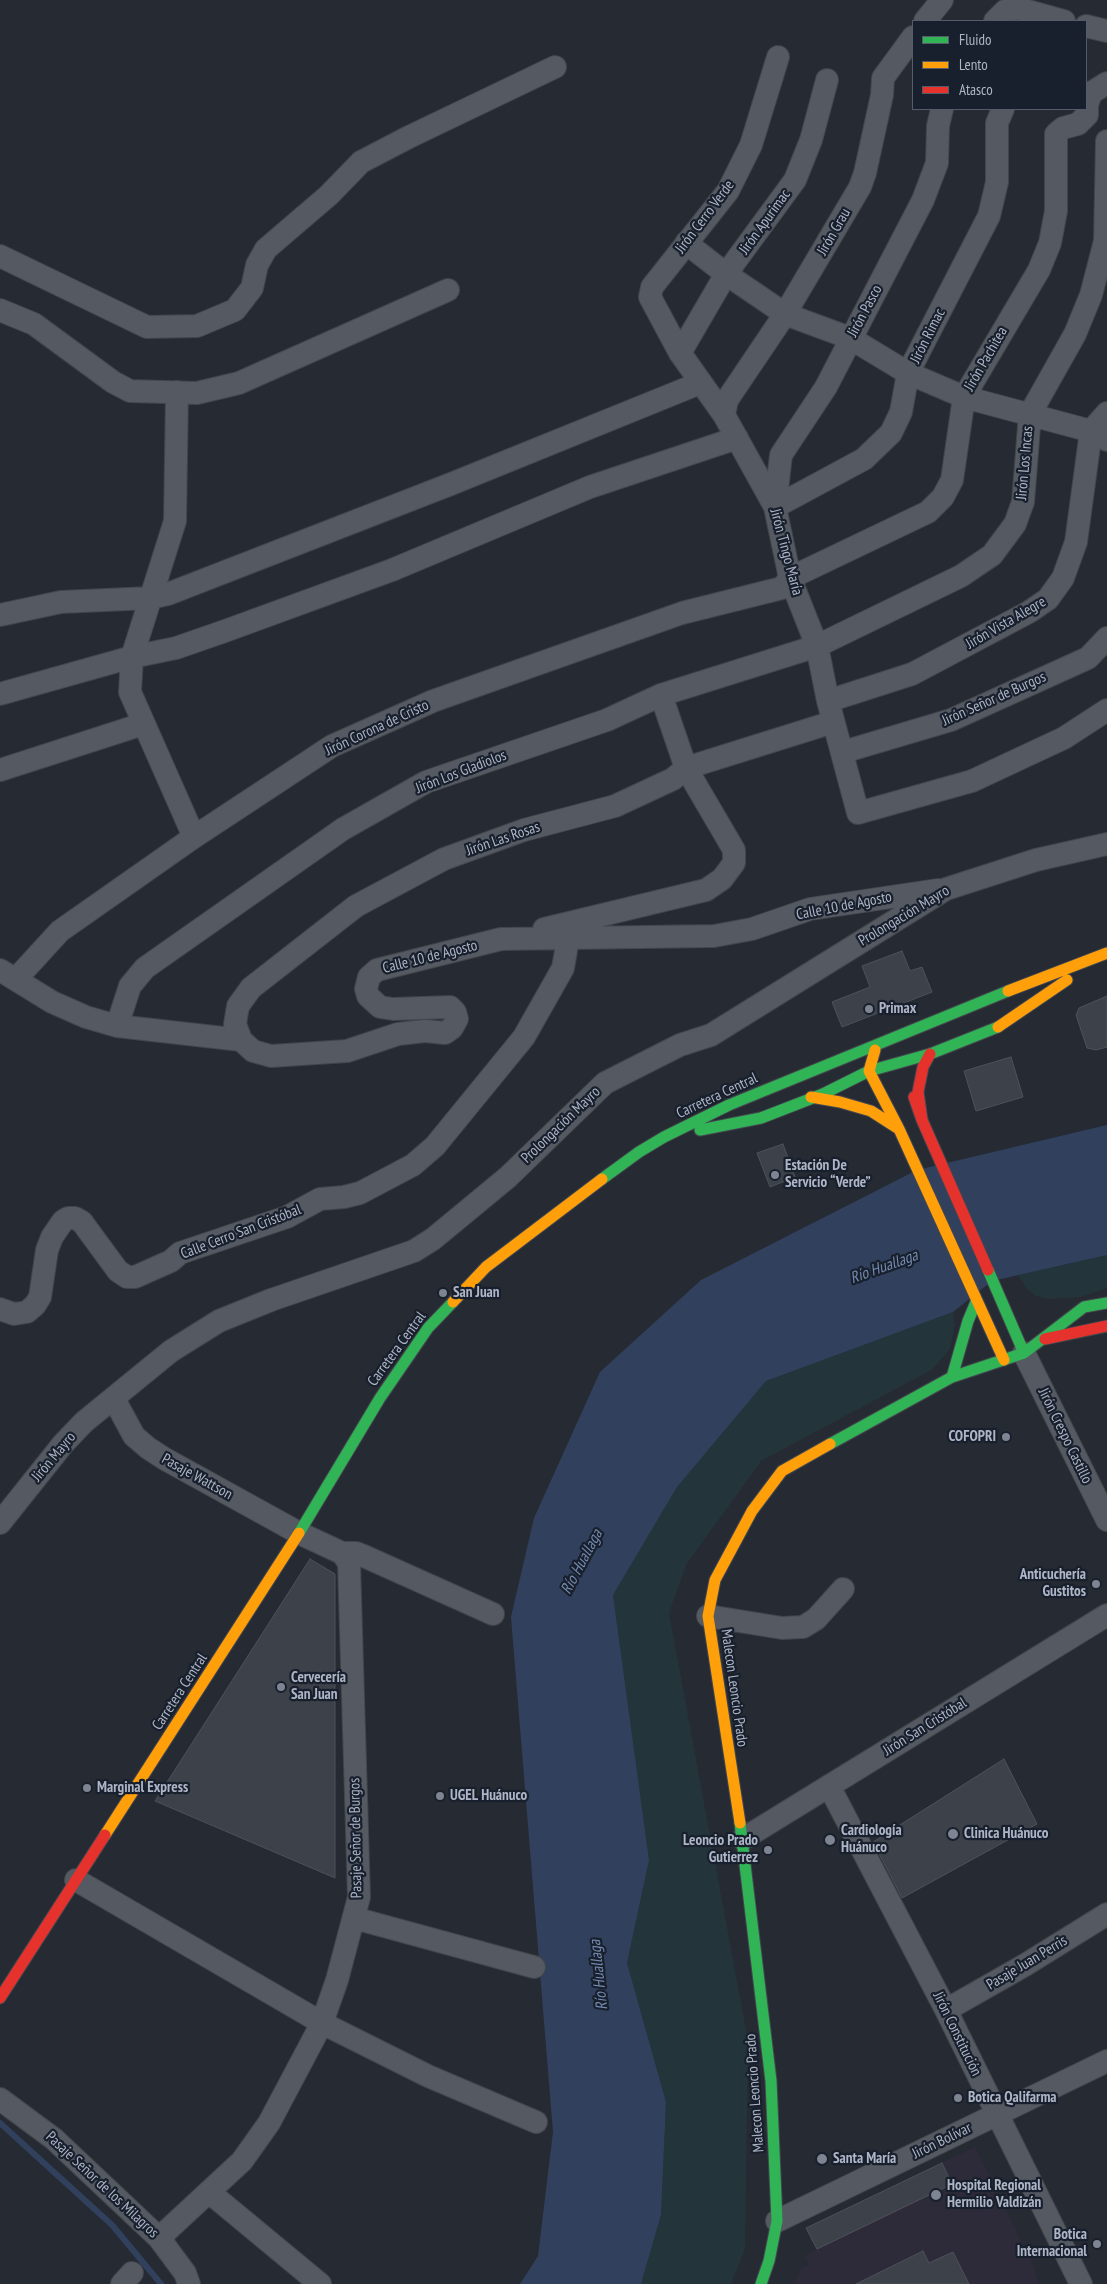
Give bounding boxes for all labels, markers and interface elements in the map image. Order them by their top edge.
legend [912,20,1087,110]
text: Fluido [959,30,991,49]
text: Lento [959,55,988,74]
text: Atasco [959,80,993,99]
street label: Jirón Cerro Verde [672,177,738,257]
street label: Jirón Apurimac [735,186,795,258]
street label: Jirón Grau [813,205,855,259]
street label: Jirón Pasco [844,282,886,340]
street label: Jirón Rimac [907,306,949,366]
street label: Jirón Pachitea [960,324,1012,394]
street label: Jirón Los Incas [1013,425,1037,501]
street label: Jirón Tingo María [766,507,806,597]
street label: Jirón Vista Alegre [963,593,1049,653]
street label: Jirón Señor de Burgos [939,668,1049,730]
street label: Jirón Corona de Cristo [322,696,432,760]
street label: Jirón Los Gladiolos [413,746,509,798]
street label: Jirón Las Rosas [464,818,542,860]
street label: Prolongación Mayro [855,882,953,950]
street label: Calle 10 de Agosto [795,888,893,924]
street label: Calle 10 de Agosto [381,937,479,977]
place label: Primax [879,1000,916,1018]
marker: Primax [863,1003,875,1015]
street label: Carretera Central [674,1069,760,1123]
street label: Prolongación Mayro [518,1083,604,1167]
place label: Estación De Servicio “Verde” [785,1157,871,1192]
marker: Estación De Servicio “Verde” [769,1169,781,1181]
street label: Calle Cerro San Cristóbal [178,1201,304,1263]
water label: Río Huallaga [848,1246,920,1288]
place label: San Juan [453,1284,500,1302]
marker: San Juan [437,1287,449,1299]
street label: Carretera Central [364,1308,430,1390]
street label: Jirón Crespo Castillo [1034,1385,1096,1487]
place label: COFOPRI [948,1428,996,1446]
street label: Jirón Mayro [28,1429,80,1485]
marker: COFOPRI [1000,1431,1012,1443]
street label: Pasaje Wattson [159,1450,235,1504]
water label: Río Huallaga [557,1526,607,1598]
place label: Anticuchería Gustitos [1020,1566,1086,1601]
marker: Anticuchería Gustitos [1090,1578,1102,1590]
street label: Malecon Leoncio Prado [717,1628,751,1748]
street label: Carretera Central [149,1650,211,1734]
place label: Cervecería San Juan [291,1669,346,1704]
marker: Cervecería San Juan [275,1681,287,1693]
street label: Jirón San Cristóbal [880,1694,970,1760]
street label: Pasaje Señor de Burgos [346,1778,366,1898]
place label: Marginal Express [97,1779,188,1797]
marker: Marginal Express [81,1782,93,1794]
place label: UGEL Huánuco [450,1787,527,1805]
marker: UGEL Huánuco [434,1790,446,1802]
place label: Cardiología Huánuco [841,1822,902,1857]
place label: Clinica Huánuco [964,1825,1049,1843]
marker: Clinica Huánuco [946,1827,960,1841]
place label: Leoncio Prado Gutierrez [683,1832,758,1867]
marker: Cardiología Huánuco [823,1833,837,1847]
marker: Leoncio Prado Gutierrez [762,1844,774,1856]
street label: Pasaje Juan Perris [983,1932,1071,1994]
water label: Río Huallaga [586,1939,612,2011]
street label: Jirón Constitución [929,1989,985,2079]
street label: Malecon Leoncio Prado [742,2033,768,2153]
place label: Botica Qalifarma [968,2089,1057,2107]
marker: Botica Qalifarma [952,2092,964,2104]
street label: Jirón Bolívar [910,2119,974,2163]
street label: Pasaje Señor de los Milagros [42,2128,162,2242]
place label: Santa María [833,2150,896,2168]
marker: Santa María [815,2152,829,2166]
place label: Hospital Regional Hermilio Valdizán [947,2177,1041,2212]
marker: Hospital Regional Hermilio Valdizán [929,2188,943,2202]
place label: Botica Internacional [1017,2226,1087,2261]
marker: Botica Internacional [1091,2238,1103,2250]

